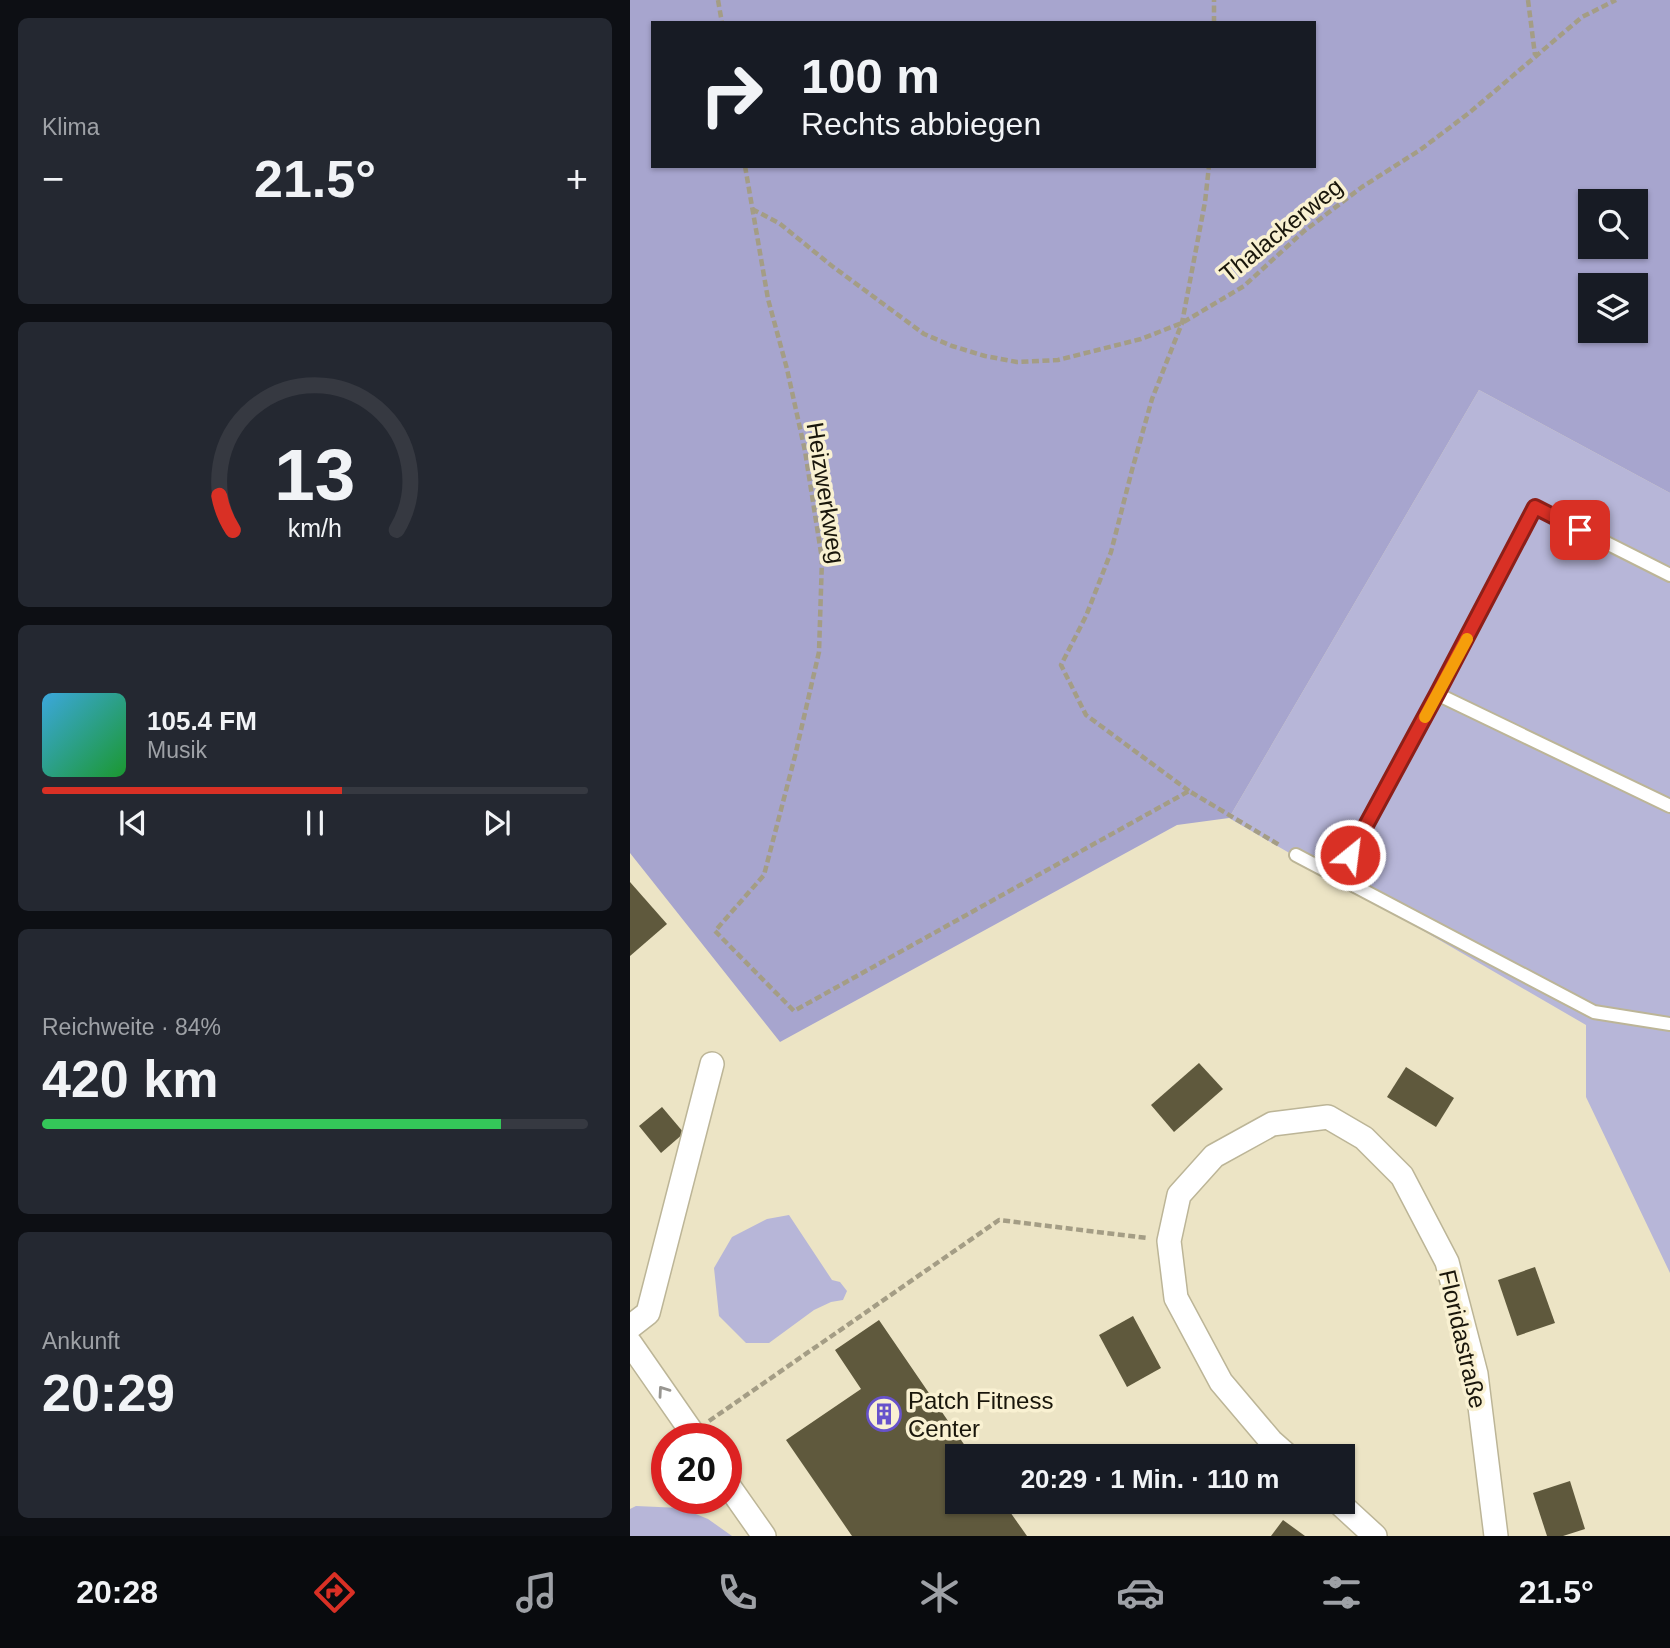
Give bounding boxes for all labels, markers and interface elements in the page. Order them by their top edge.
icon: right [686,49,777,140]
text: 100 m [801,49,940,103]
text: Rechts abbiegen [801,106,1041,142]
text: Klima [42,114,100,140]
text: 21.5° [254,150,376,208]
text: − [42,158,64,200]
text: + [566,158,588,200]
street label: Thalackerweg [1214,172,1348,288]
map controls [1578,189,1648,343]
button: search [1578,189,1648,259]
button: layers [1578,273,1648,343]
street label: Heizwerkweg [802,420,850,566]
text: 13 [275,435,355,516]
pin [1550,500,1610,560]
icon: arrive [1561,511,1599,549]
text: km/h [288,514,342,542]
text: 105.4 FM [147,706,257,736]
text: Musik [147,737,207,763]
icon: previous [114,804,152,842]
icon: pause [296,804,334,842]
icon: next [478,804,516,842]
position arrow [1313,818,1387,892]
text: Reichweite · 84% [42,1014,221,1040]
text: 420 km [42,1050,218,1108]
street label: Floridastraße [1434,1267,1492,1411]
text: Ankunft [42,1328,120,1354]
text: 20:29 [42,1364,175,1422]
one-way arrow [659,1386,671,1399]
place label: Patch Fitness Center [908,1387,1053,1442]
building icon: Patch Fitness Center [865,1395,903,1433]
speed limit sign: 20 [651,1423,742,1514]
text: 20:29 · 1 Min. · 110 m [1021,1464,1279,1494]
icon: directions [310,1568,359,1617]
icon: music [512,1568,561,1617]
icon: phone [713,1568,762,1617]
icon: climate [915,1568,964,1617]
icon: car [1116,1568,1165,1617]
icon: filters [1317,1568,1366,1617]
text: 20:28 [76,1574,158,1610]
text: 21.5° [1519,1574,1594,1610]

